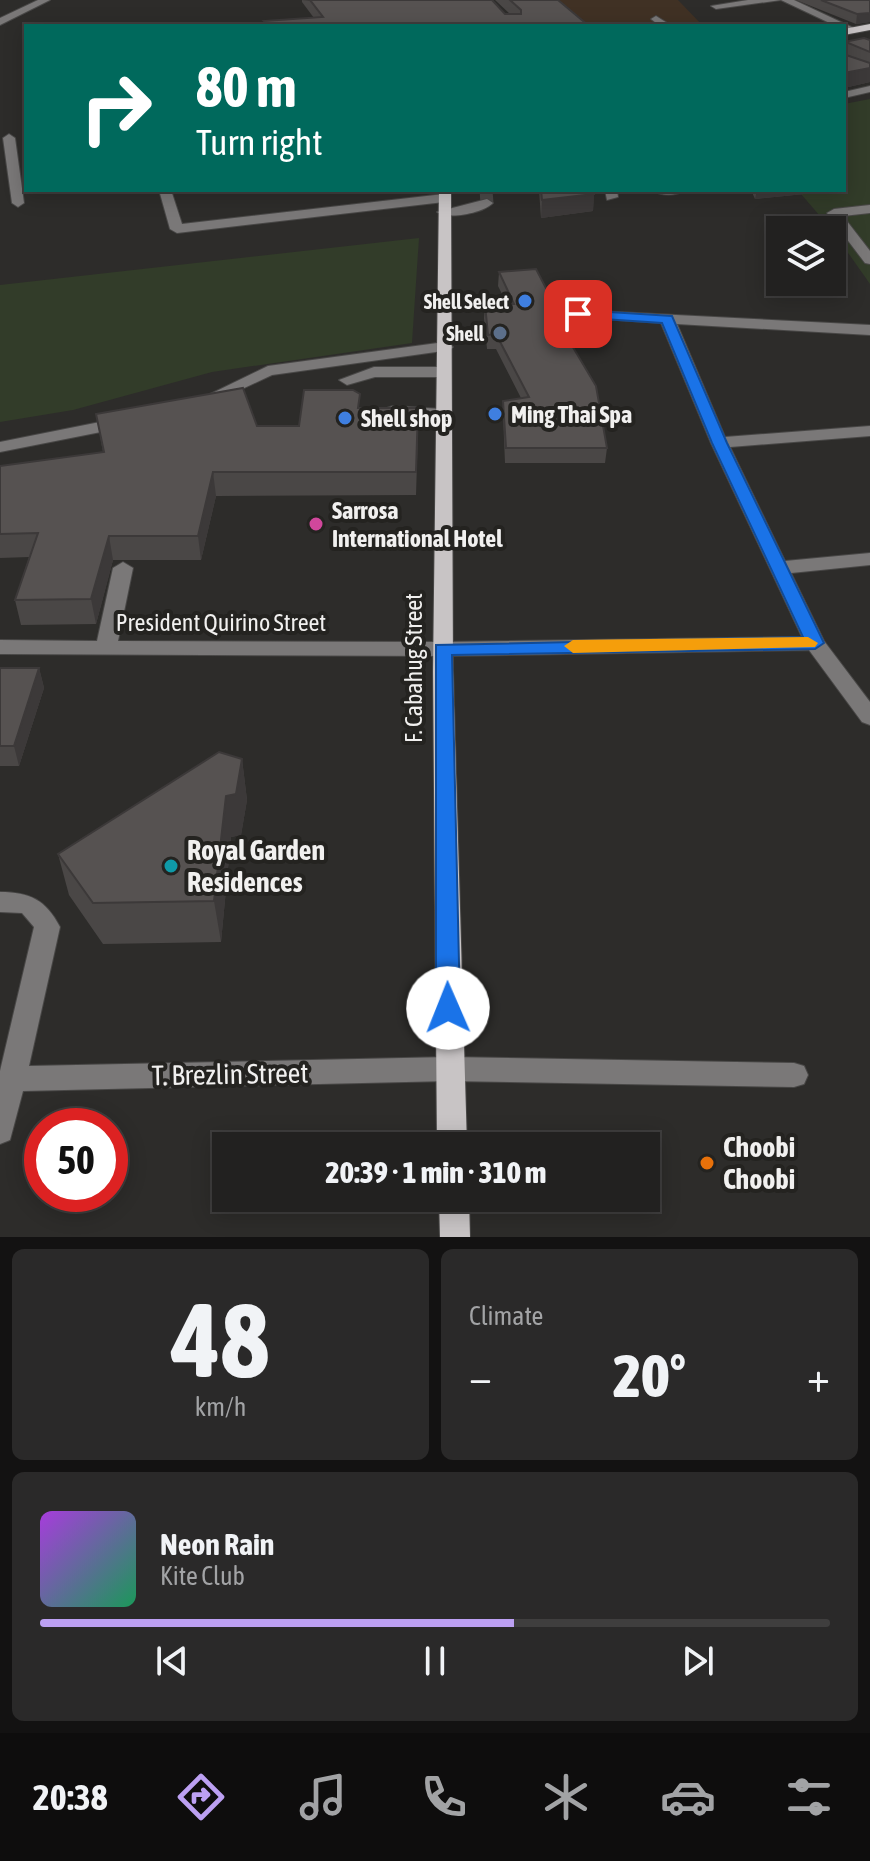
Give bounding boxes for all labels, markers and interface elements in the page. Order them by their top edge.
text: 80 m [196,55,297,119]
icon: right [64,56,168,160]
text: Turn right [196,121,323,163]
map controls [766,216,846,296]
button: layers [766,216,846,296]
pin [544,280,612,348]
place label: Shell Select [424,290,509,313]
marker: Shell Select [516,292,534,310]
icon: arrive [556,292,600,336]
place label: Shell [446,322,485,345]
marker: Shell [491,324,509,342]
place label: Ming Thai Spa [511,401,632,428]
place label: Shell shop [361,405,452,432]
marker: Ming Thai Spa [486,405,504,423]
marker: Shell shop [336,409,354,427]
place label: Sarrosa International Hotel [332,497,503,552]
marker: Sarrosa International Hotel [307,515,325,533]
street label: F. Cabahug Street [400,593,427,743]
street label: President Quirino Street [116,609,326,636]
place label: Royal Garden Residences [187,834,325,898]
marker: Royal Garden Residences [162,857,180,875]
position arrow [406,966,490,1050]
street label: T. Brezlin Street [151,1057,309,1091]
speed limit sign: 50 [24,1108,128,1212]
place label: Choobi Choobi [723,1131,795,1195]
marker: Choobi Choobi [698,1154,716,1172]
text: 20:39 · 1 min · 310 m [326,1155,546,1189]
text: 48 [172,1280,269,1399]
text: Climate [469,1301,543,1331]
text: 20° [613,1341,686,1410]
text: − [469,1351,492,1401]
text: + [807,1351,830,1401]
text: km/h [195,1392,246,1422]
text: Neon Rain [160,1527,274,1561]
text: Kite Club [160,1561,245,1591]
icon: previous [150,1639,194,1683]
icon: pause [413,1639,457,1683]
icon: next [676,1639,720,1683]
icon: directions [173,1769,229,1825]
icon: music [295,1769,351,1825]
icon: phone [416,1769,472,1825]
icon: climate [538,1769,594,1825]
icon: car [660,1769,716,1825]
icon: filters [781,1769,837,1825]
text: 20:38 [33,1776,108,1818]

